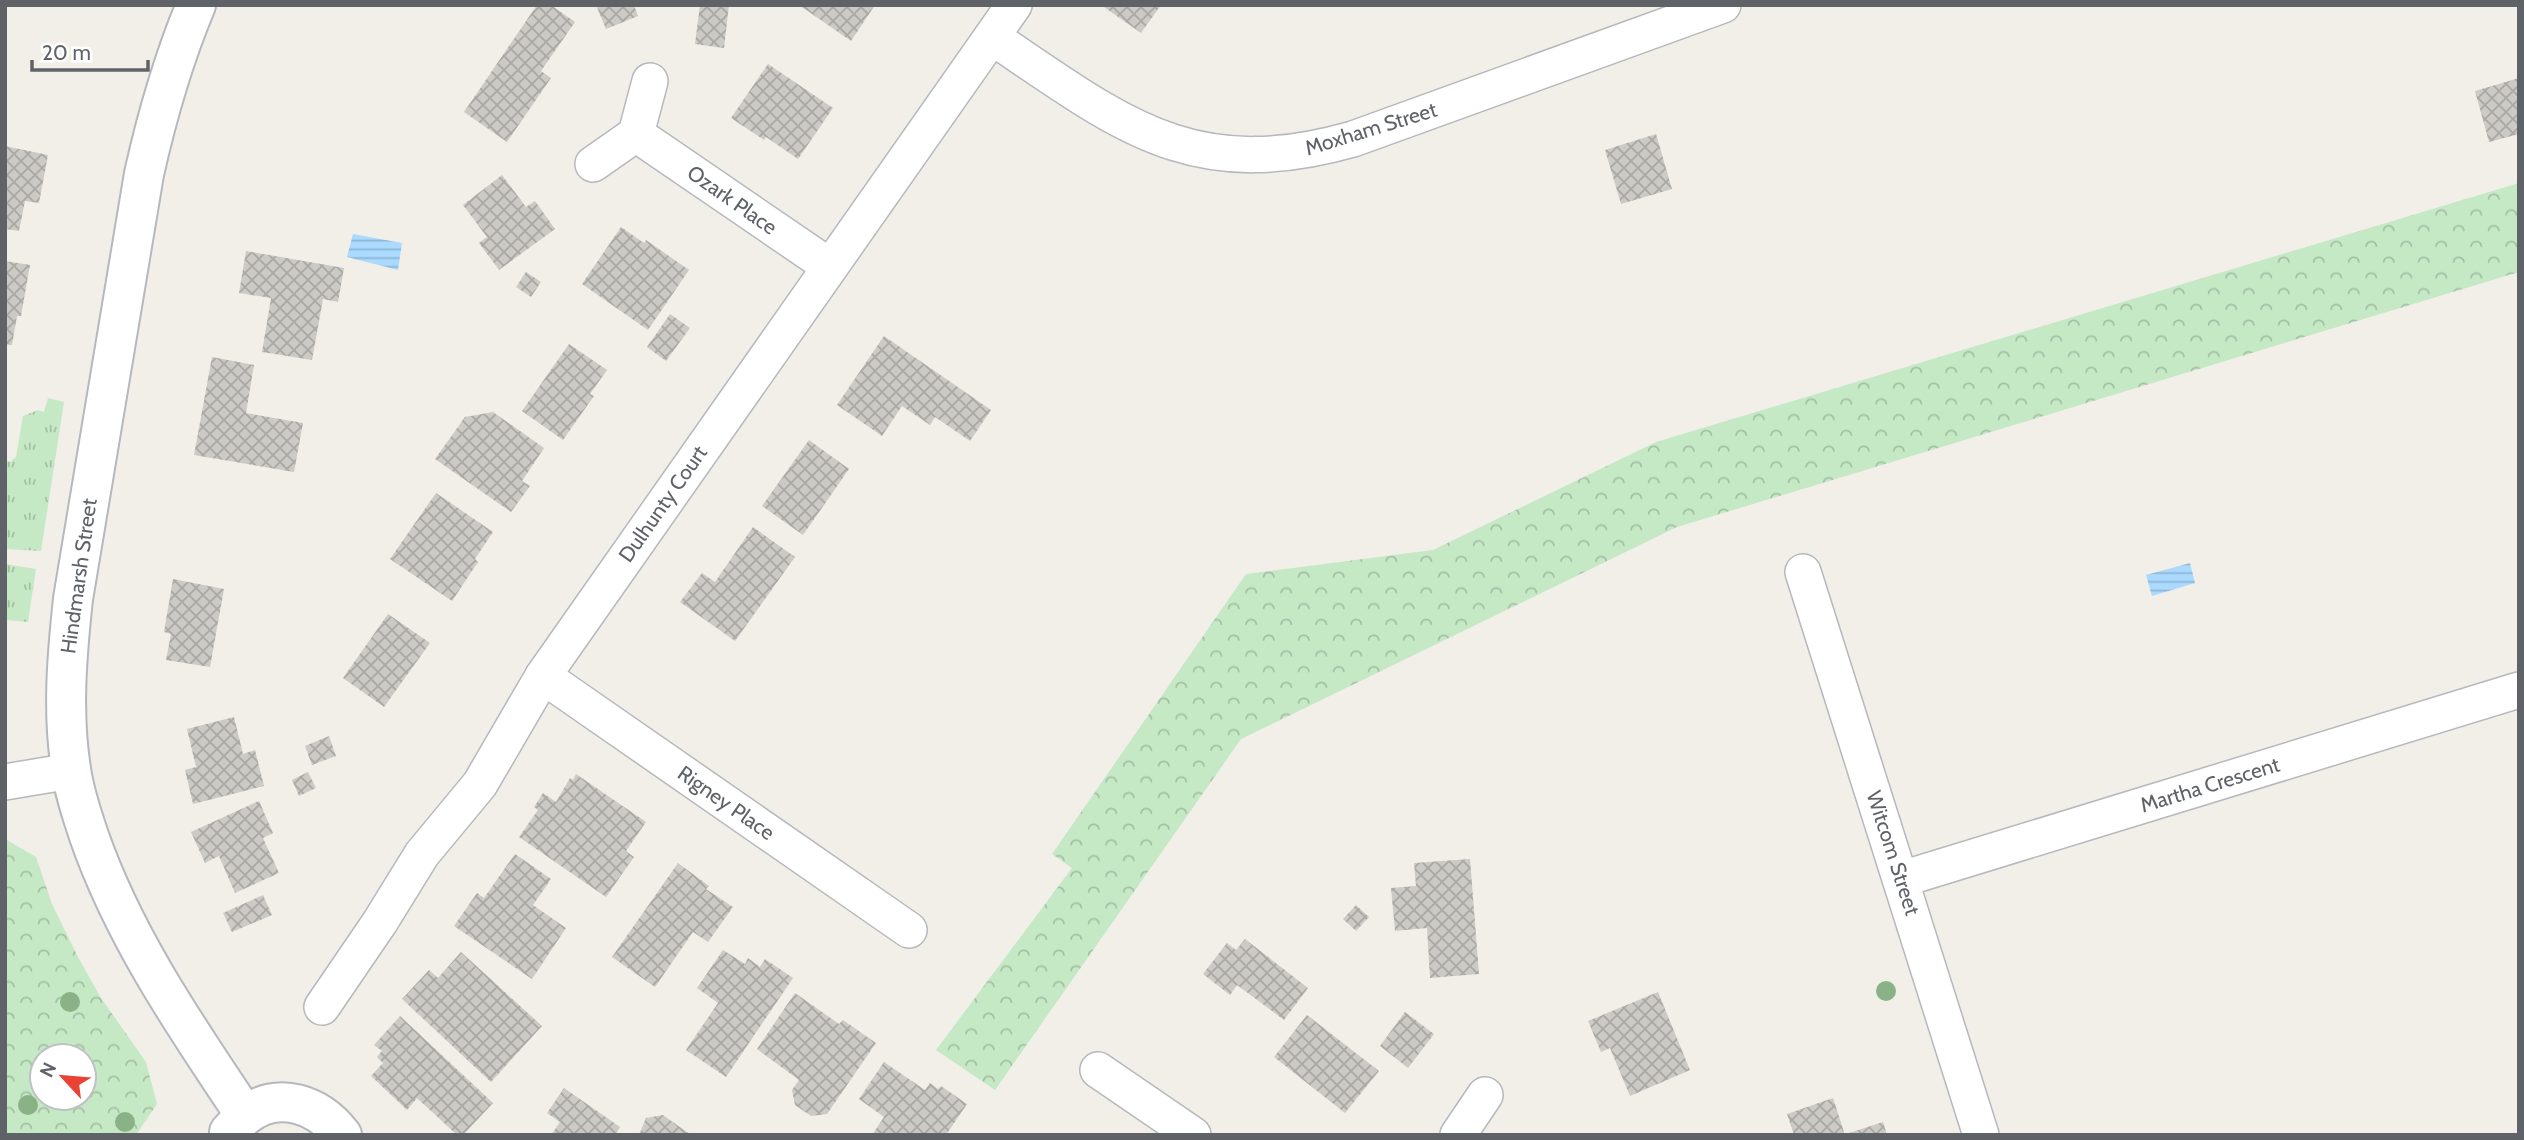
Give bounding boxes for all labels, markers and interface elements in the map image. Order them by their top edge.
scale bar [32,28,147,72]
text: 20 m [42,40,91,65]
street label: Moxham Street [1302,97,1440,160]
street label: Ozark Place [683,160,782,240]
street label: Dulhunty Court [613,441,712,567]
street label: Hindmarsh Street [55,497,102,655]
street label: Martha Crescent [2137,751,2283,818]
street label: Rigney Place [673,760,780,845]
street label: Witcom Street [1862,788,1925,918]
north arrow [28,1042,98,1112]
text: N [35,1059,61,1081]

